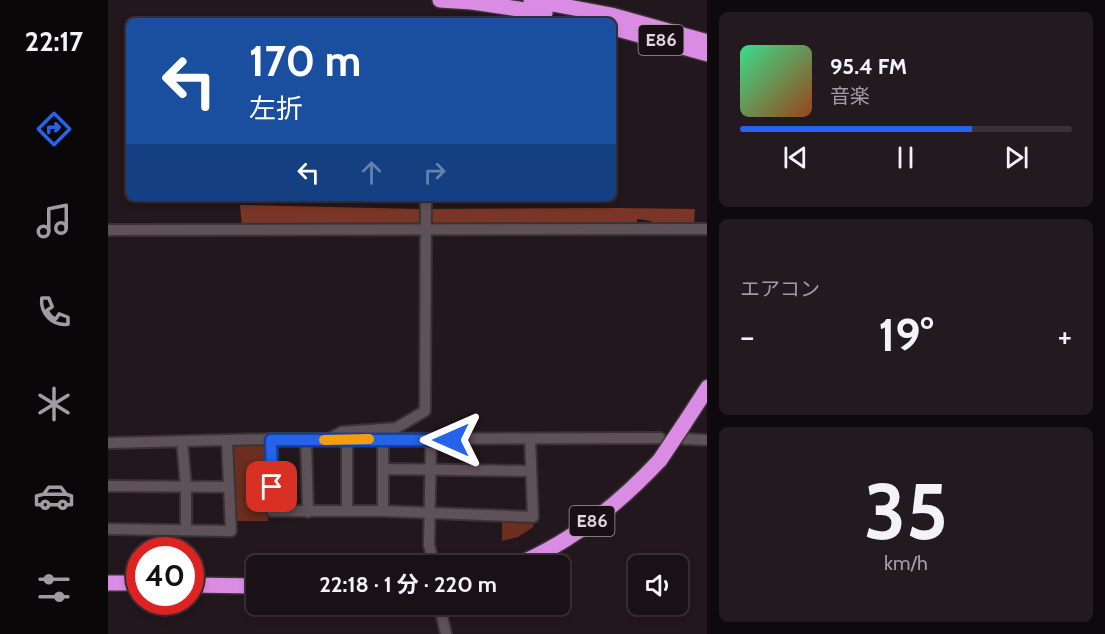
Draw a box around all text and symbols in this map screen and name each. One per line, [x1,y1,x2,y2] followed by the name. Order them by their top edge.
[25,25,83,58] text: 22:17
[638,25,684,55] road number: E86
[249,35,361,87] text: 170 m
[150,42,228,120] icon: left
[830,53,907,80] text: 95.4 FM
[830,84,870,108] text: 音楽
[249,92,303,125] text: 左折
[33,108,75,150] icon: directions
[779,141,812,174] icon: previous
[889,141,922,174] icon: pause
[1000,141,1033,174] icon: next
[292,156,325,189] icon: left
[355,156,388,189] icon: ahead
[418,156,451,189] icon: right
[33,200,75,242] icon: music
[740,277,820,301] text: エアコン
[33,291,75,333] icon: phone
[879,308,933,362] text: 19°
[740,316,755,356] text: −
[1057,316,1072,356] text: +
[33,383,75,425] icon: climate
[419,408,483,472] position arrow
[246,461,297,512] pin
[864,464,948,559] text: 35
[255,470,288,503] icon: arrive
[33,475,75,517] icon: car
[570,506,614,536] road number: E86
[126,537,204,615] speed limit sign: 40
[884,551,928,575] text: km/h
[628,555,688,615] map controls
[628,555,688,615] button: sound
[33,567,75,609] icon: filters
[319,571,497,598] text: 22:18 · 1 分 · 220 m

